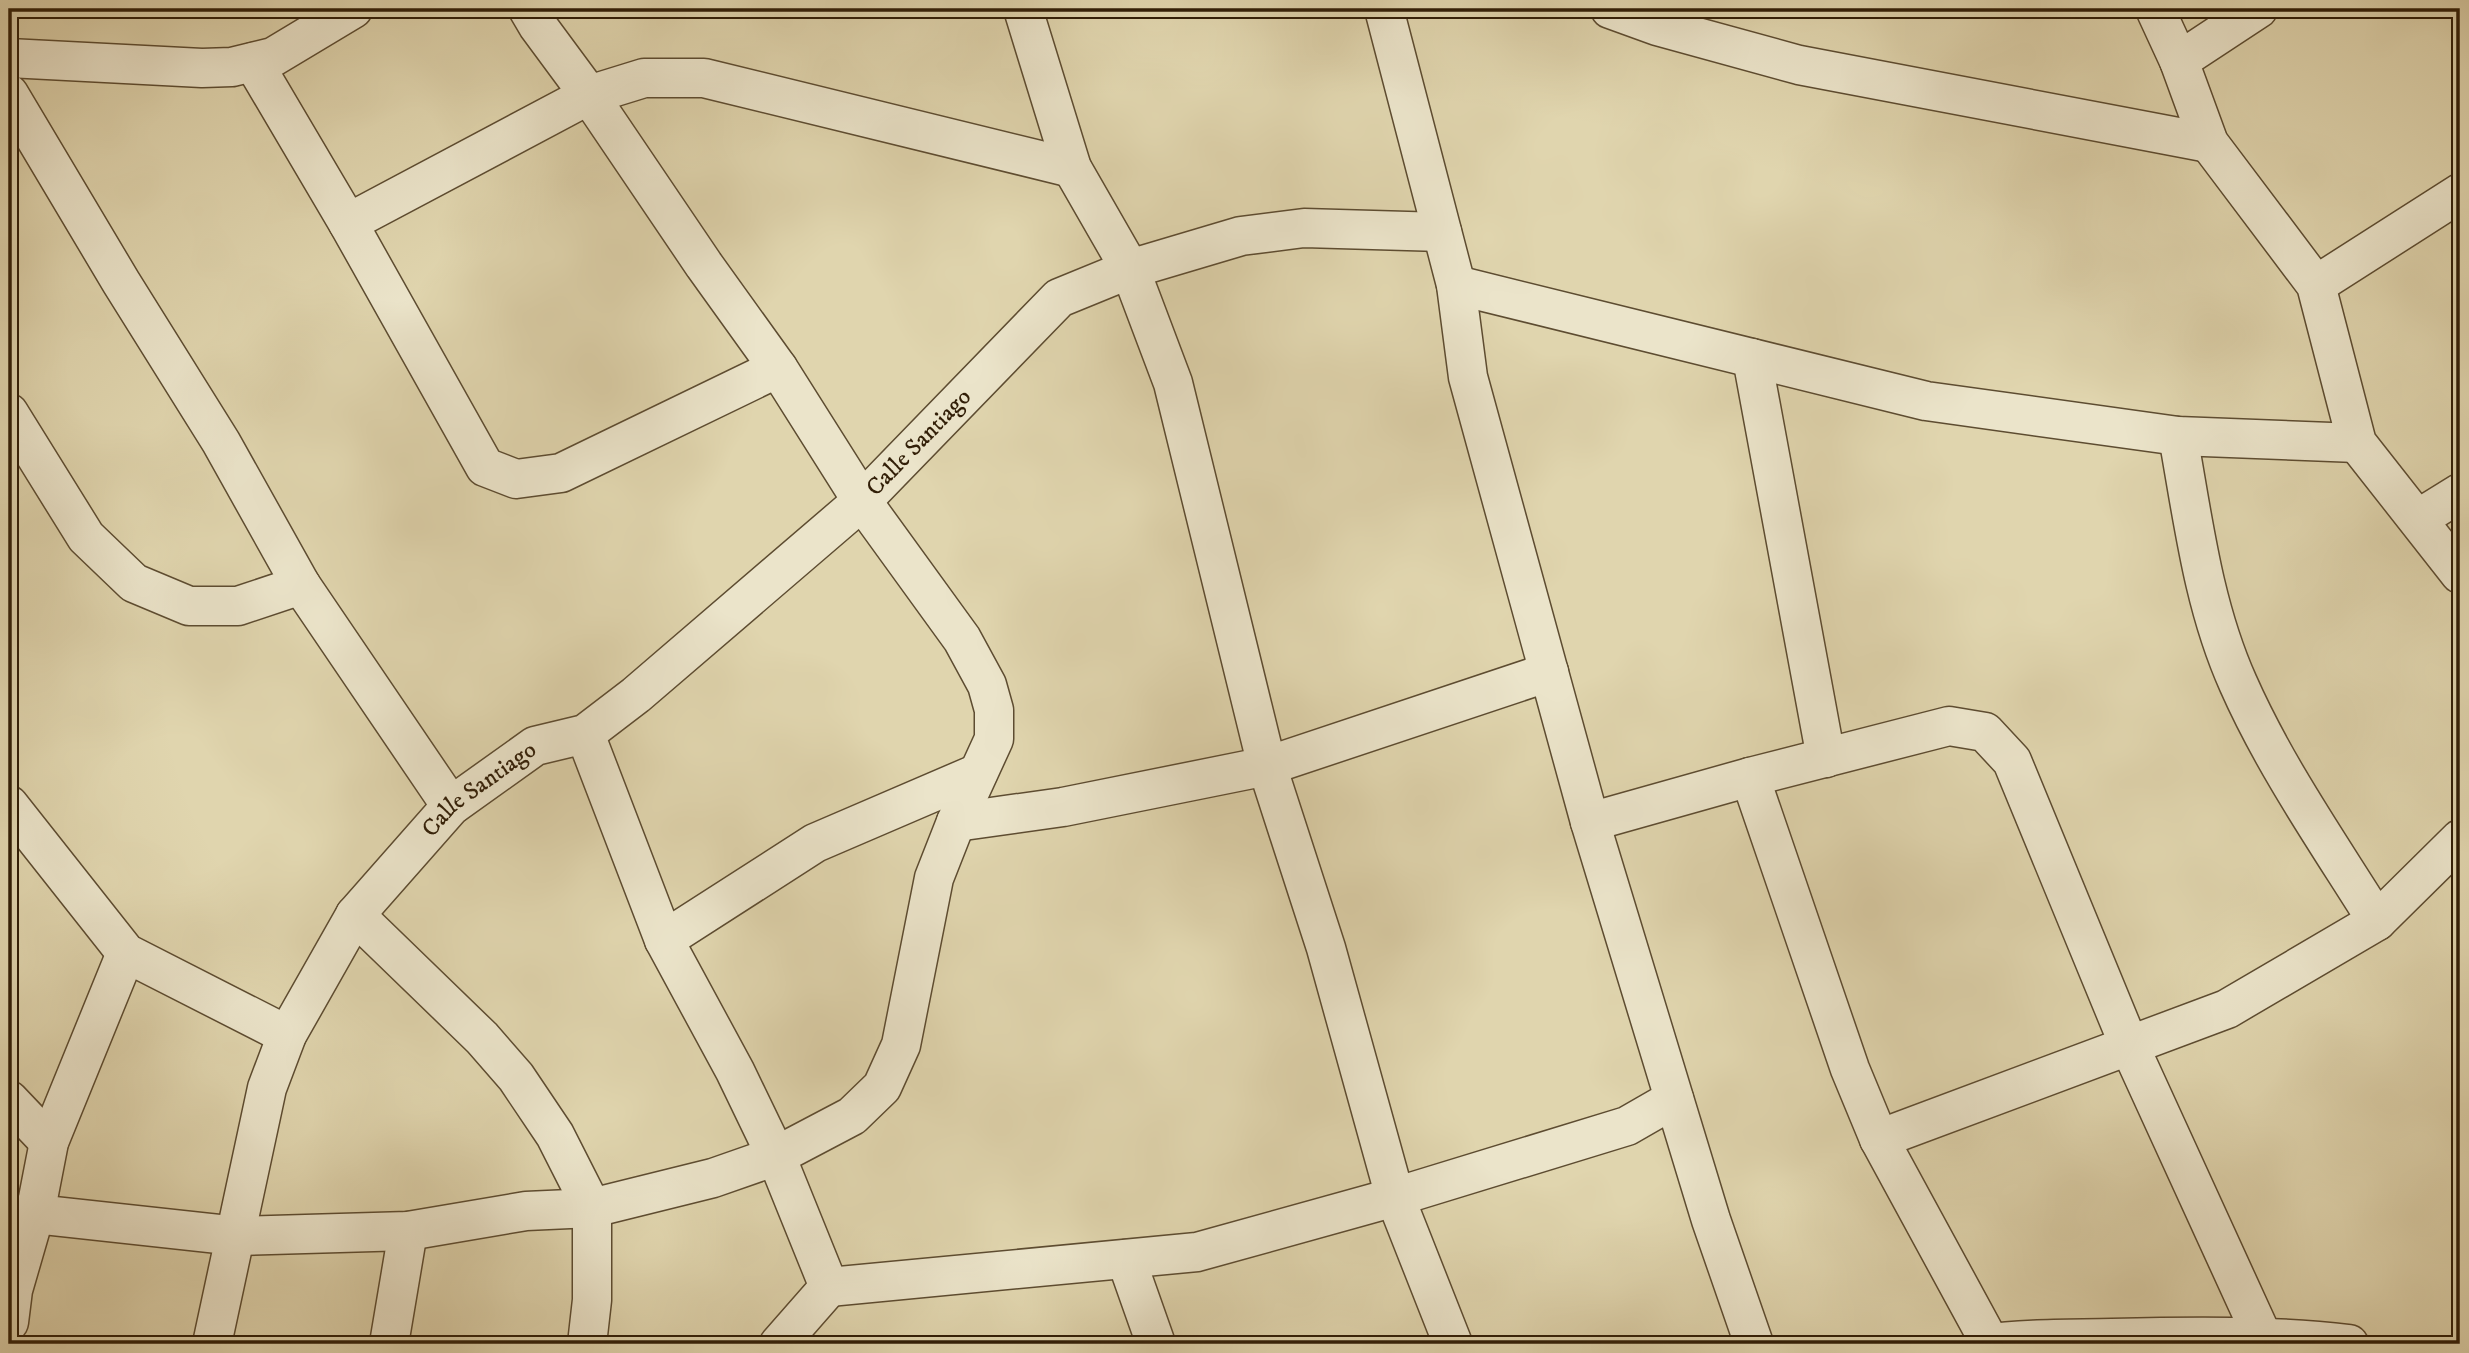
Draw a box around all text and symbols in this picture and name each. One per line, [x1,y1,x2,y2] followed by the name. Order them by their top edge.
[860,382,978,502] street label: Calle Santiago
[415,735,542,844] street label: Calle Santiago

